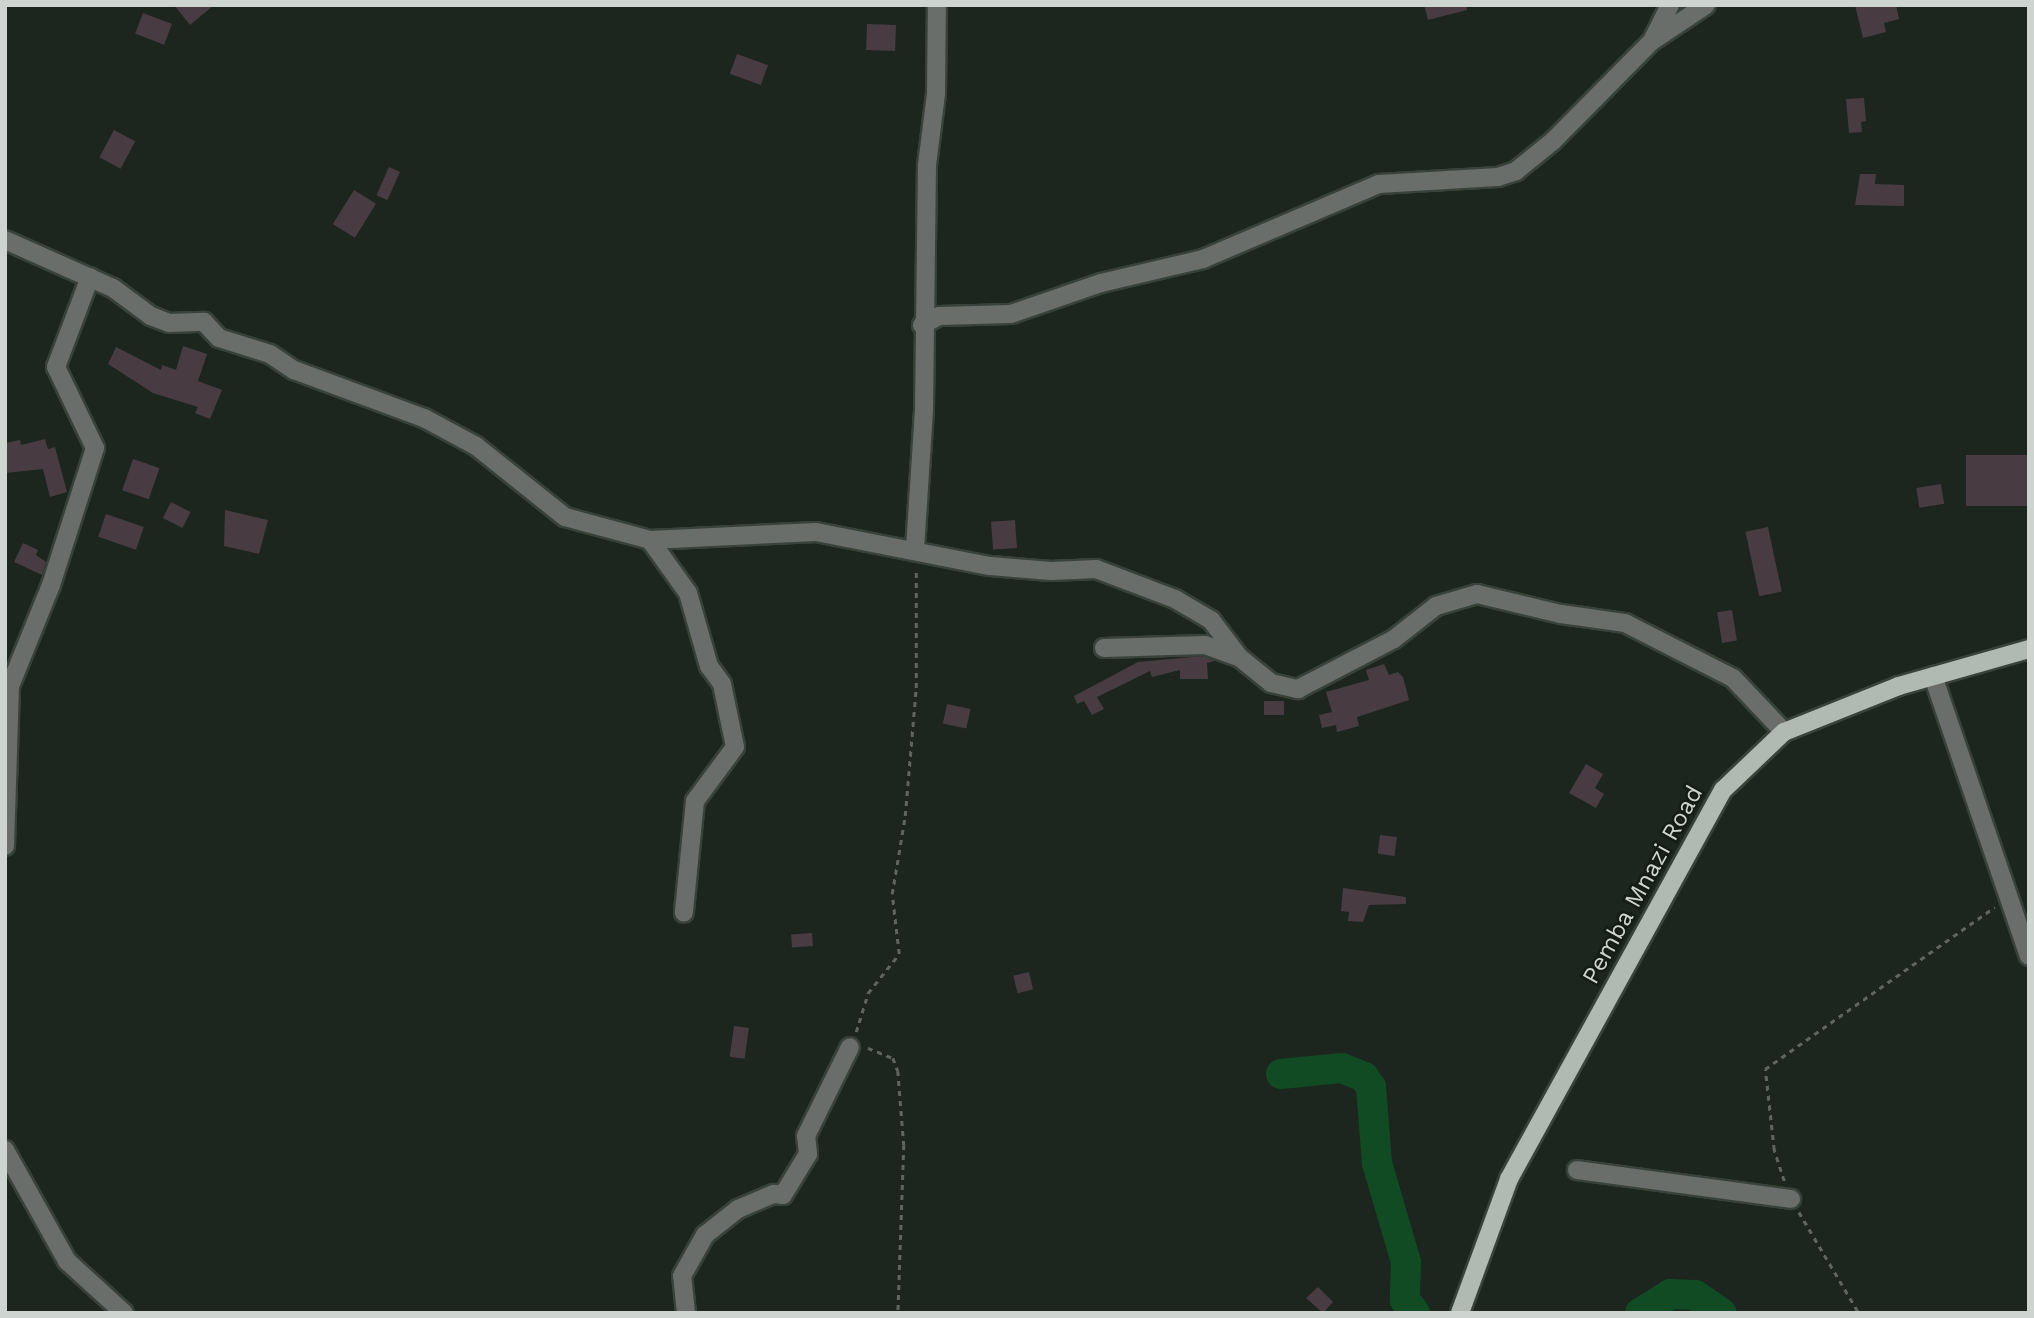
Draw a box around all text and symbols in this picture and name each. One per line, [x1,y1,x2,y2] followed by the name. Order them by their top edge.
[1576,781,1710,989] street label: Pemba Mnazi Road

